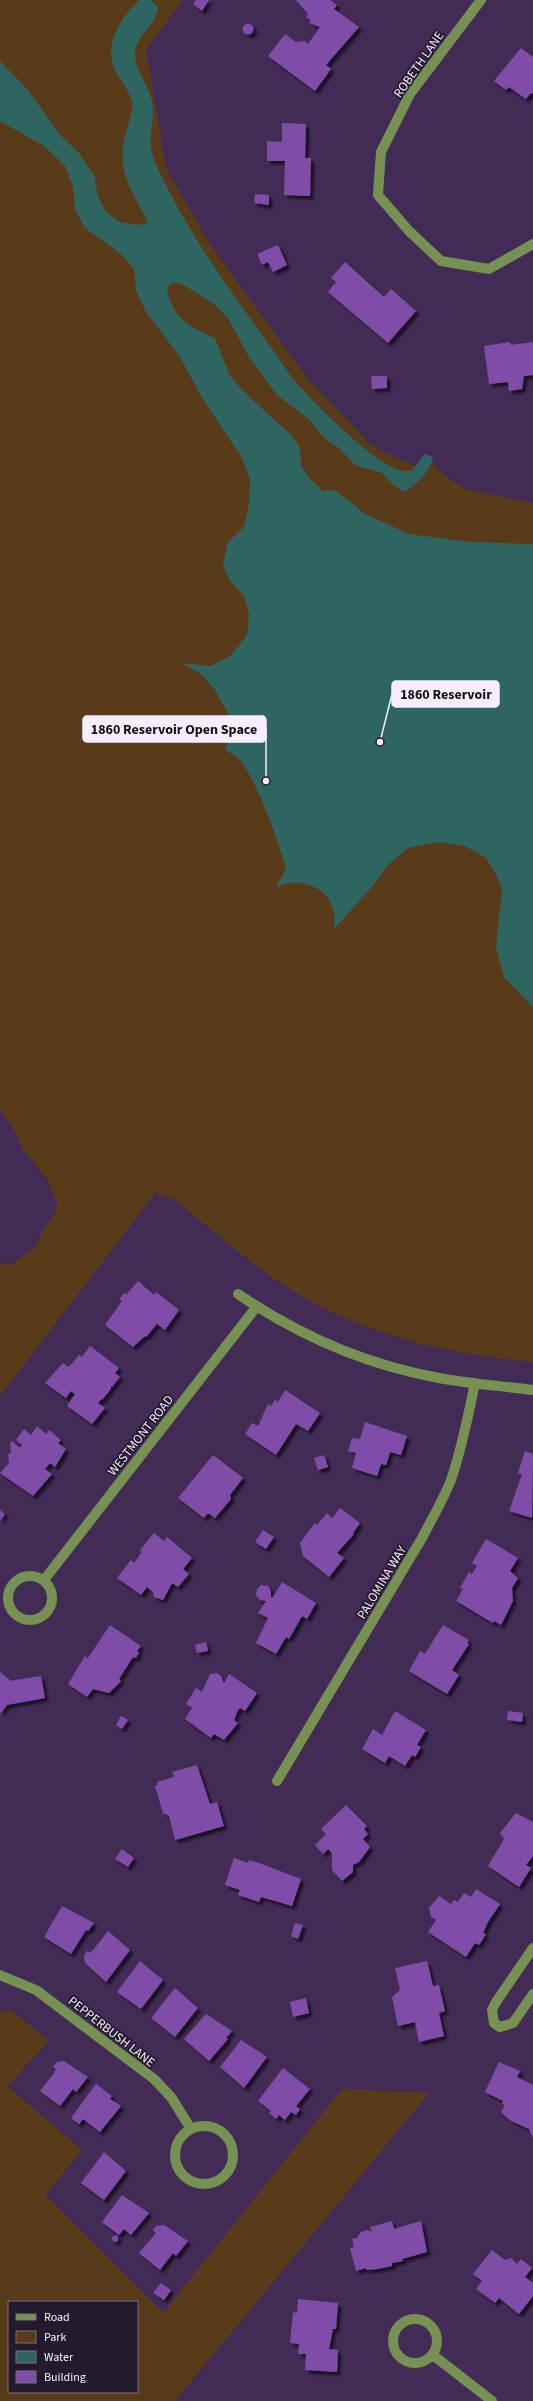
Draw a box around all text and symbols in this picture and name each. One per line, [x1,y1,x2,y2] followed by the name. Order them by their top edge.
[389,28,448,101] street label: ROBETH LANE
[392,681,499,707] callout: 1860 Reservoir
[400,685,492,705] text: 1860 Reservoir
[83,716,266,742] callout: 1860 Reservoir Open Space
[91,720,257,740] text: 1860 Reservoir Open Space
[104,1392,178,1480] street label: WESTMONT ROAD
[353,1542,411,1623] street label: PALOMINA WAY
[64,1992,159,2072] street label: PEPPERBUSH LANE
[8,2301,138,2393] legend
[44,2309,70,2326] text: Road
[44,2329,66,2346] text: Park
[44,2349,74,2366] text: Water
[44,2369,86,2386] text: Building

